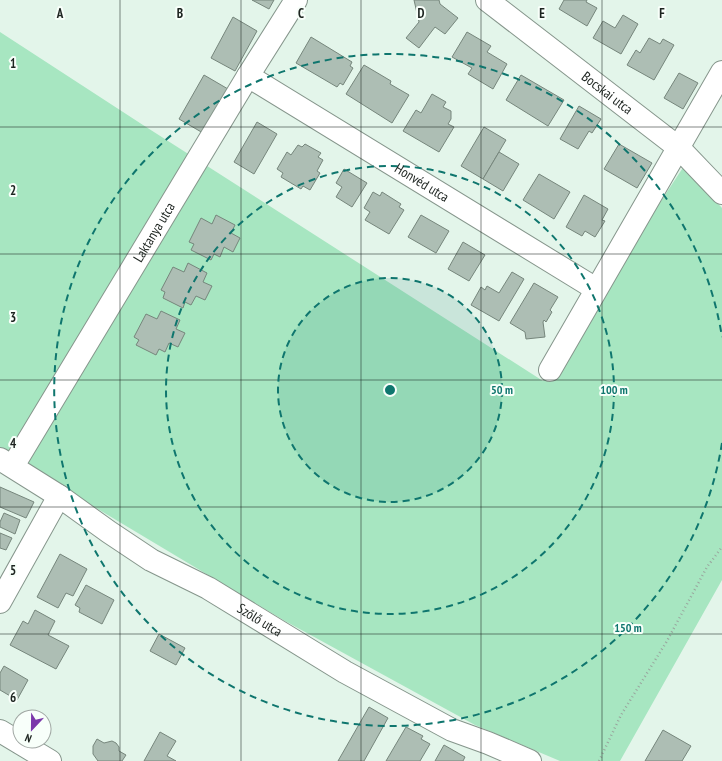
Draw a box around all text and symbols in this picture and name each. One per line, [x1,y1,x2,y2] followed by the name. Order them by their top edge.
[56,5,64,22] text: A
[177,5,183,22] text: B
[298,5,304,22] text: C
[418,5,425,22] text: D
[539,5,545,22] text: E
[659,5,665,22] text: F
[10,55,16,72] text: 1
[578,67,637,118] street label: Bocskai utca
[392,159,452,206] street label: Honvéd utca
[10,182,16,199] text: 2
[129,199,179,265] street label: Laktanya utca
[10,309,16,326] text: 3
[491,382,513,397] text: 50 m
[600,382,628,397] text: 100 m
[383,383,397,397] centre of rings
[10,435,17,452] text: 4
[10,562,16,579] text: 5
[234,599,286,640] street label: Szőlő utca
[614,620,642,635] text: 150 m
[10,689,16,706] text: 6
[12,709,52,749] north arrow
[23,731,34,746] text: N

